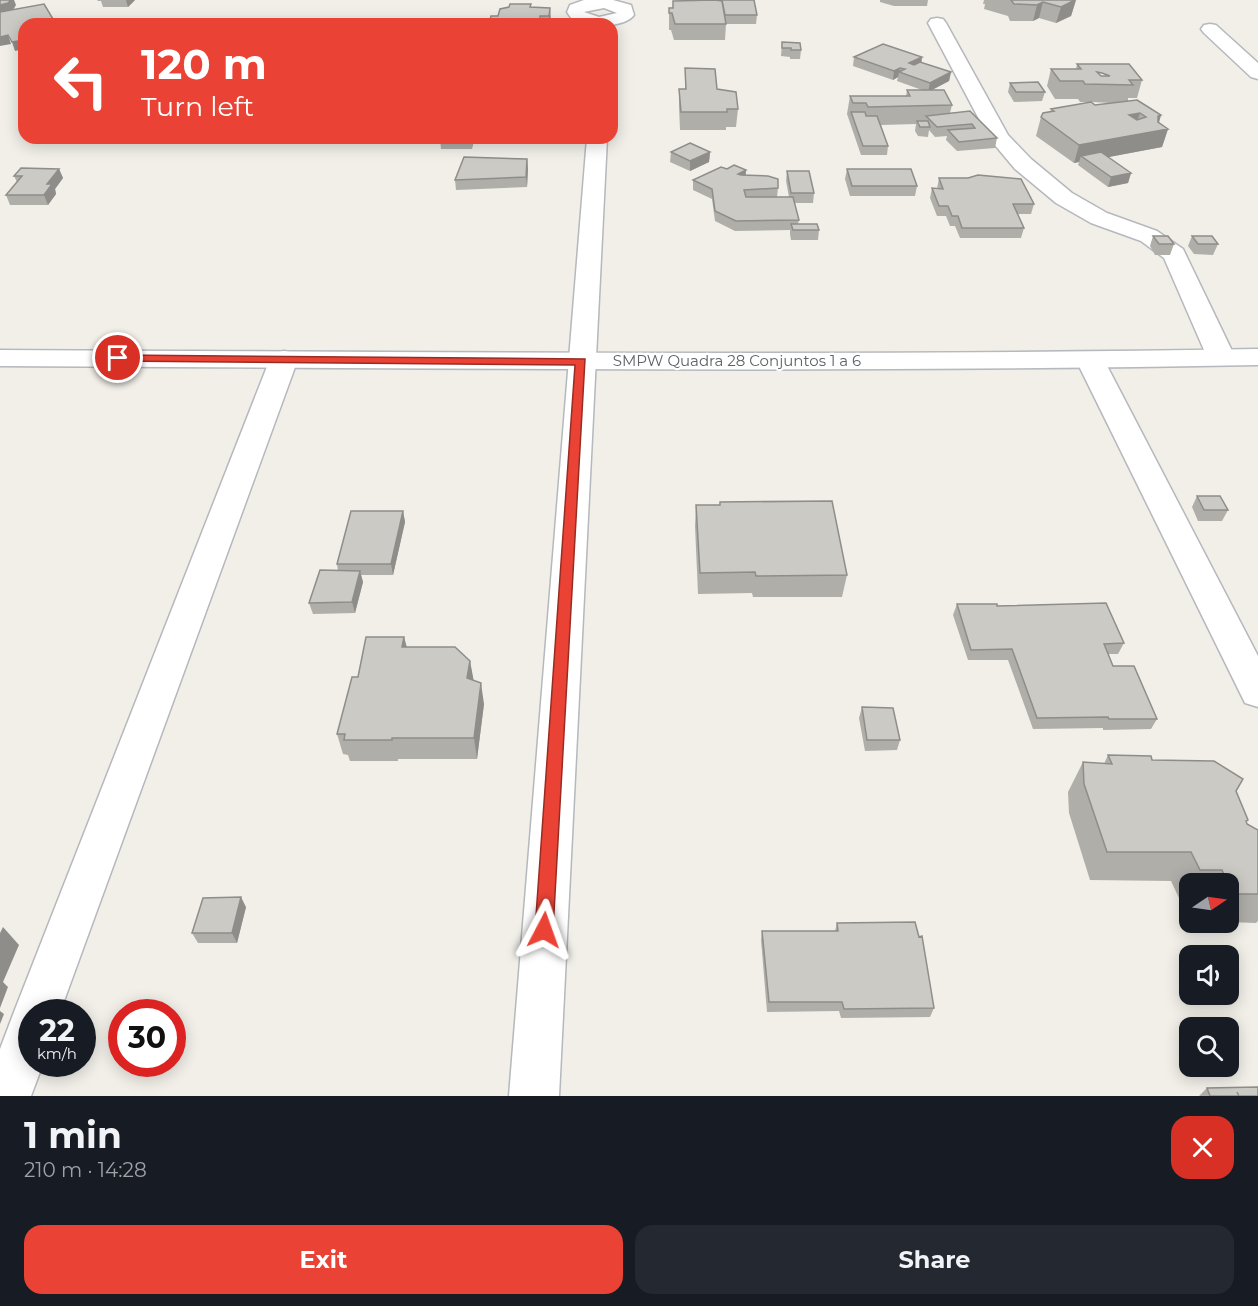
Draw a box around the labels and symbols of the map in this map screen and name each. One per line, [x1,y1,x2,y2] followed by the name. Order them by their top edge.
[92,332,143,383] pin
[613,351,861,370] street label: SMPW Quadra 28 Conjuntos 1 a 6
[1179,873,1239,933] north arrow
[512,898,576,962] position arrow
[108,999,186,1077] speed limit sign: 30

